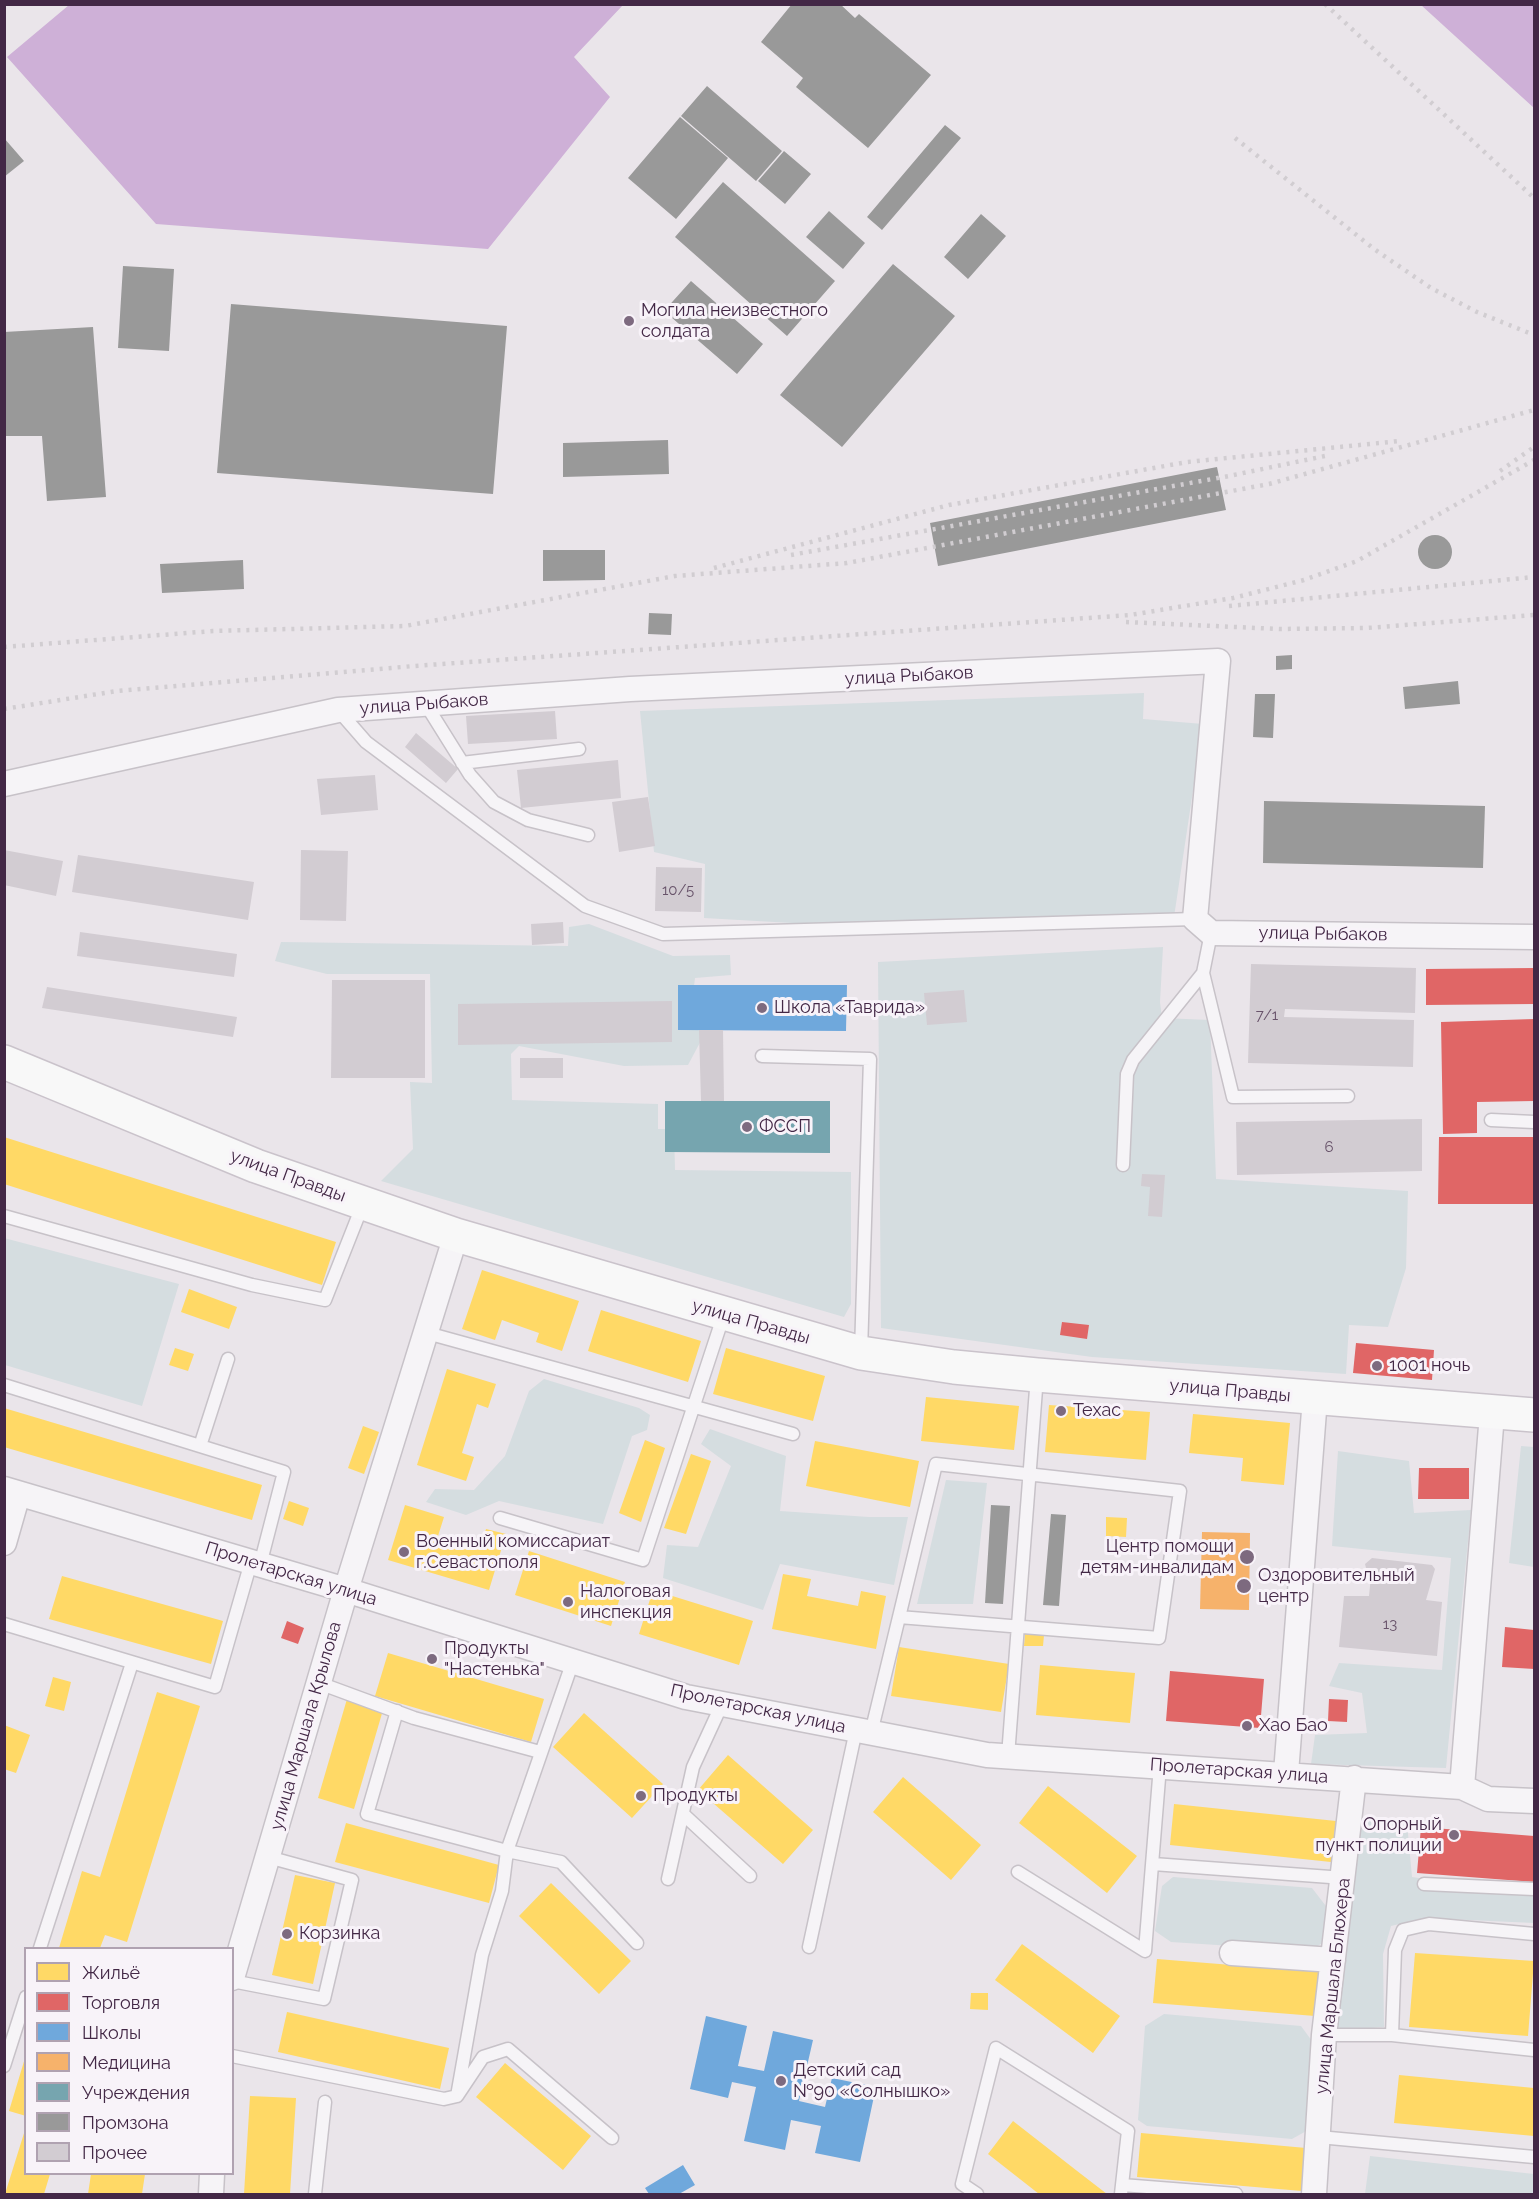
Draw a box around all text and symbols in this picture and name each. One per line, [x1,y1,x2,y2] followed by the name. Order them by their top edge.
[641,300,828,342] place label: Могила неизвестного солдата
[622,314,636,328] marker: Могила неизвестного солдата
[844,662,974,690] street label: улица Рыбаков
[359,689,489,719] street label: улица Рыбаков
[662,881,694,899] house number: 10/5
[1258,922,1388,946] street label: улица Рыбаков
[774,997,925,1019] place label: Школа «Таврида»
[755,1001,769,1015] marker: Школа «Таврида»
[1256,1006,1278,1024] house number: 7/1
[759,1116,811,1138] place label: ФССП
[740,1120,754,1134] marker: ФССП
[1324,1138,1334,1156] house number: 6
[227,1145,349,1207] street label: улица Правды
[690,1295,812,1349] street label: улица Правды
[1389,1355,1470,1377] place label: 1001 ночь
[1370,1359,1384,1373] marker: 1001 ночь
[1169,1375,1291,1407] street label: улица Правды
[1073,1400,1121,1422] place label: Техас
[1054,1404,1068,1418] marker: Техас
[416,1531,610,1574] place label: Военный комиссариат г.Севастополя
[1081,1536,1234,1578] place label: Центр помощи детям-инвалидам
[202,1538,380,1610] street label: Пролетарская улица
[397,1545,411,1559] marker: Военный комиссариат г.Севастополя
[1238,1548,1256,1566] marker: Центр помощи детям-инвалидам
[1258,1565,1415,1608] place label: Оздоровительный центр
[1235,1577,1253,1595] marker: Оздоровительный центр
[580,1581,672,1624] place label: Налоговая инспекция
[561,1595,575,1609] marker: Налоговая инспекция
[1383,1615,1397,1633] house number: 13
[266,1619,346,1833] street label: улица Маршала Крылова
[444,1638,545,1680] place label: Продукты "Настенька"
[425,1652,439,1666] marker: Продукты "Настенька"
[668,1680,848,1738] street label: Пролетарская улица
[1259,1715,1328,1737] place label: Хао Бао
[1240,1719,1254,1733] marker: Хао Бао
[1149,1754,1329,1788] street label: Пролетарская улица
[653,1785,738,1807] place label: Продукты
[634,1789,648,1803] marker: Продукты
[1315,1814,1442,1856] place label: Опорный пункт полиции
[1447,1828,1461,1842] marker: Опорный пункт полиции
[1311,1877,1355,2095] street label: улица Маршала Блюхера
[299,1923,380,1945] place label: Корзинка
[280,1927,294,1941] marker: Корзинка
[24,1947,234,2175] legend
[82,1962,140,1983] text: Жильё
[82,1992,160,2013] text: Торговля
[82,2022,141,2043] text: Школы
[82,2052,171,2073] text: Медицина
[793,2060,950,2102] place label: Детский сад №90 «Солнышко»
[774,2074,788,2088] marker: Детский сад №90 «Солнышко»
[82,2082,190,2103] text: Учреждения
[82,2112,169,2133] text: Промзона
[82,2142,147,2163] text: Прочее

